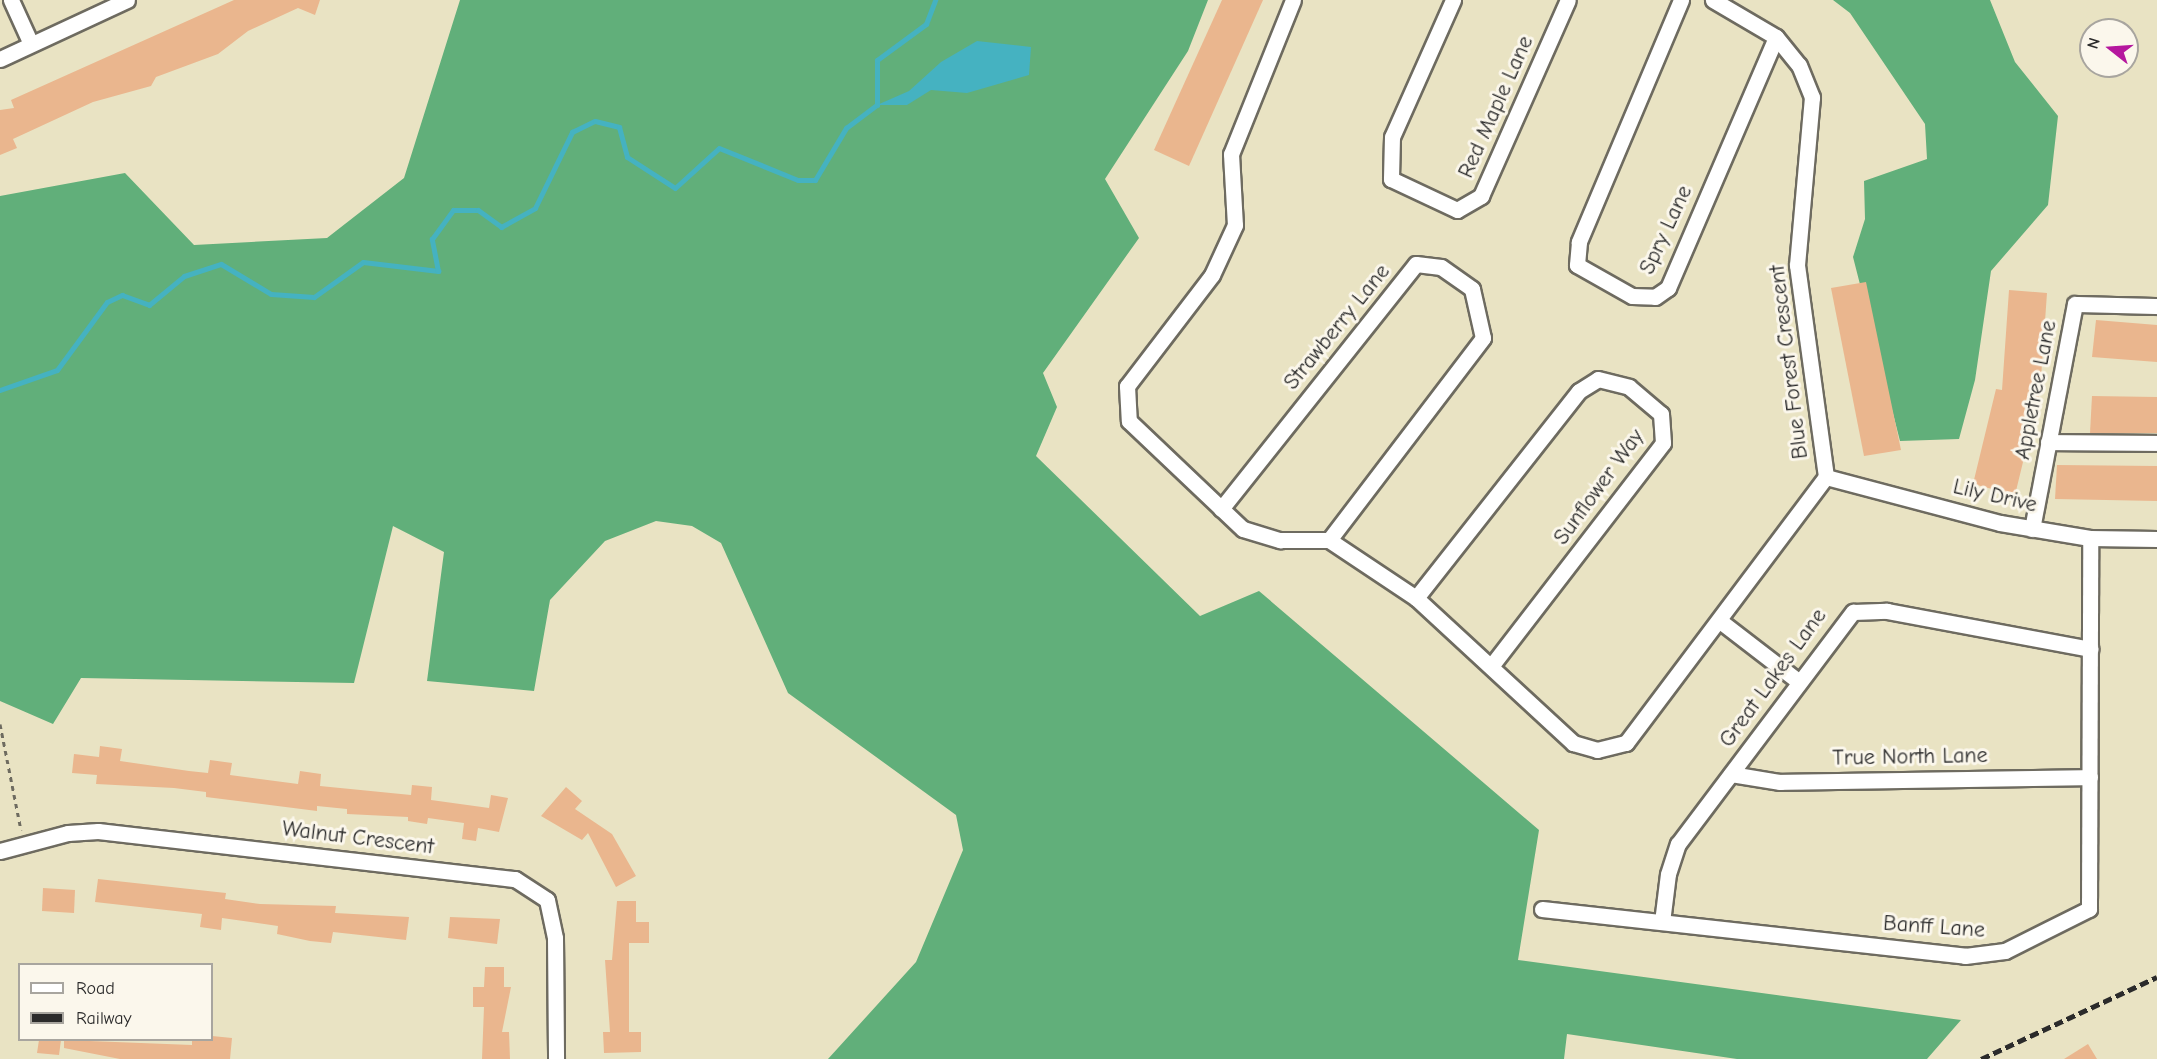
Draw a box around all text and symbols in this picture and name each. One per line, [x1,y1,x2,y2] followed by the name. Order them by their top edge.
[2079,18,2139,78] north arrow
[1453,32,1539,182] street label: Red Maple Lane
[2084,36,2104,51] text: N
[1634,181,1698,279] street label: Spry Lane
[1278,259,1396,395] street label: Strawberry Lane
[1764,263,1814,461] street label: Blue Forest Crescent
[2010,318,2062,462] street label: Appletree Lane
[1548,424,1650,550] street label: Sunflower Way
[1950,474,2040,518] street label: Lily Drive
[1714,604,1832,752] street label: Great Lakes Lane
[1832,742,1988,772] street label: True North Lane
[281,816,435,860] street label: Walnut Crescent
[1882,910,1986,944] street label: Banff Lane
[18,963,213,1041] legend
[76,978,115,999] text: Road
[76,1008,132,1029] text: Railway

